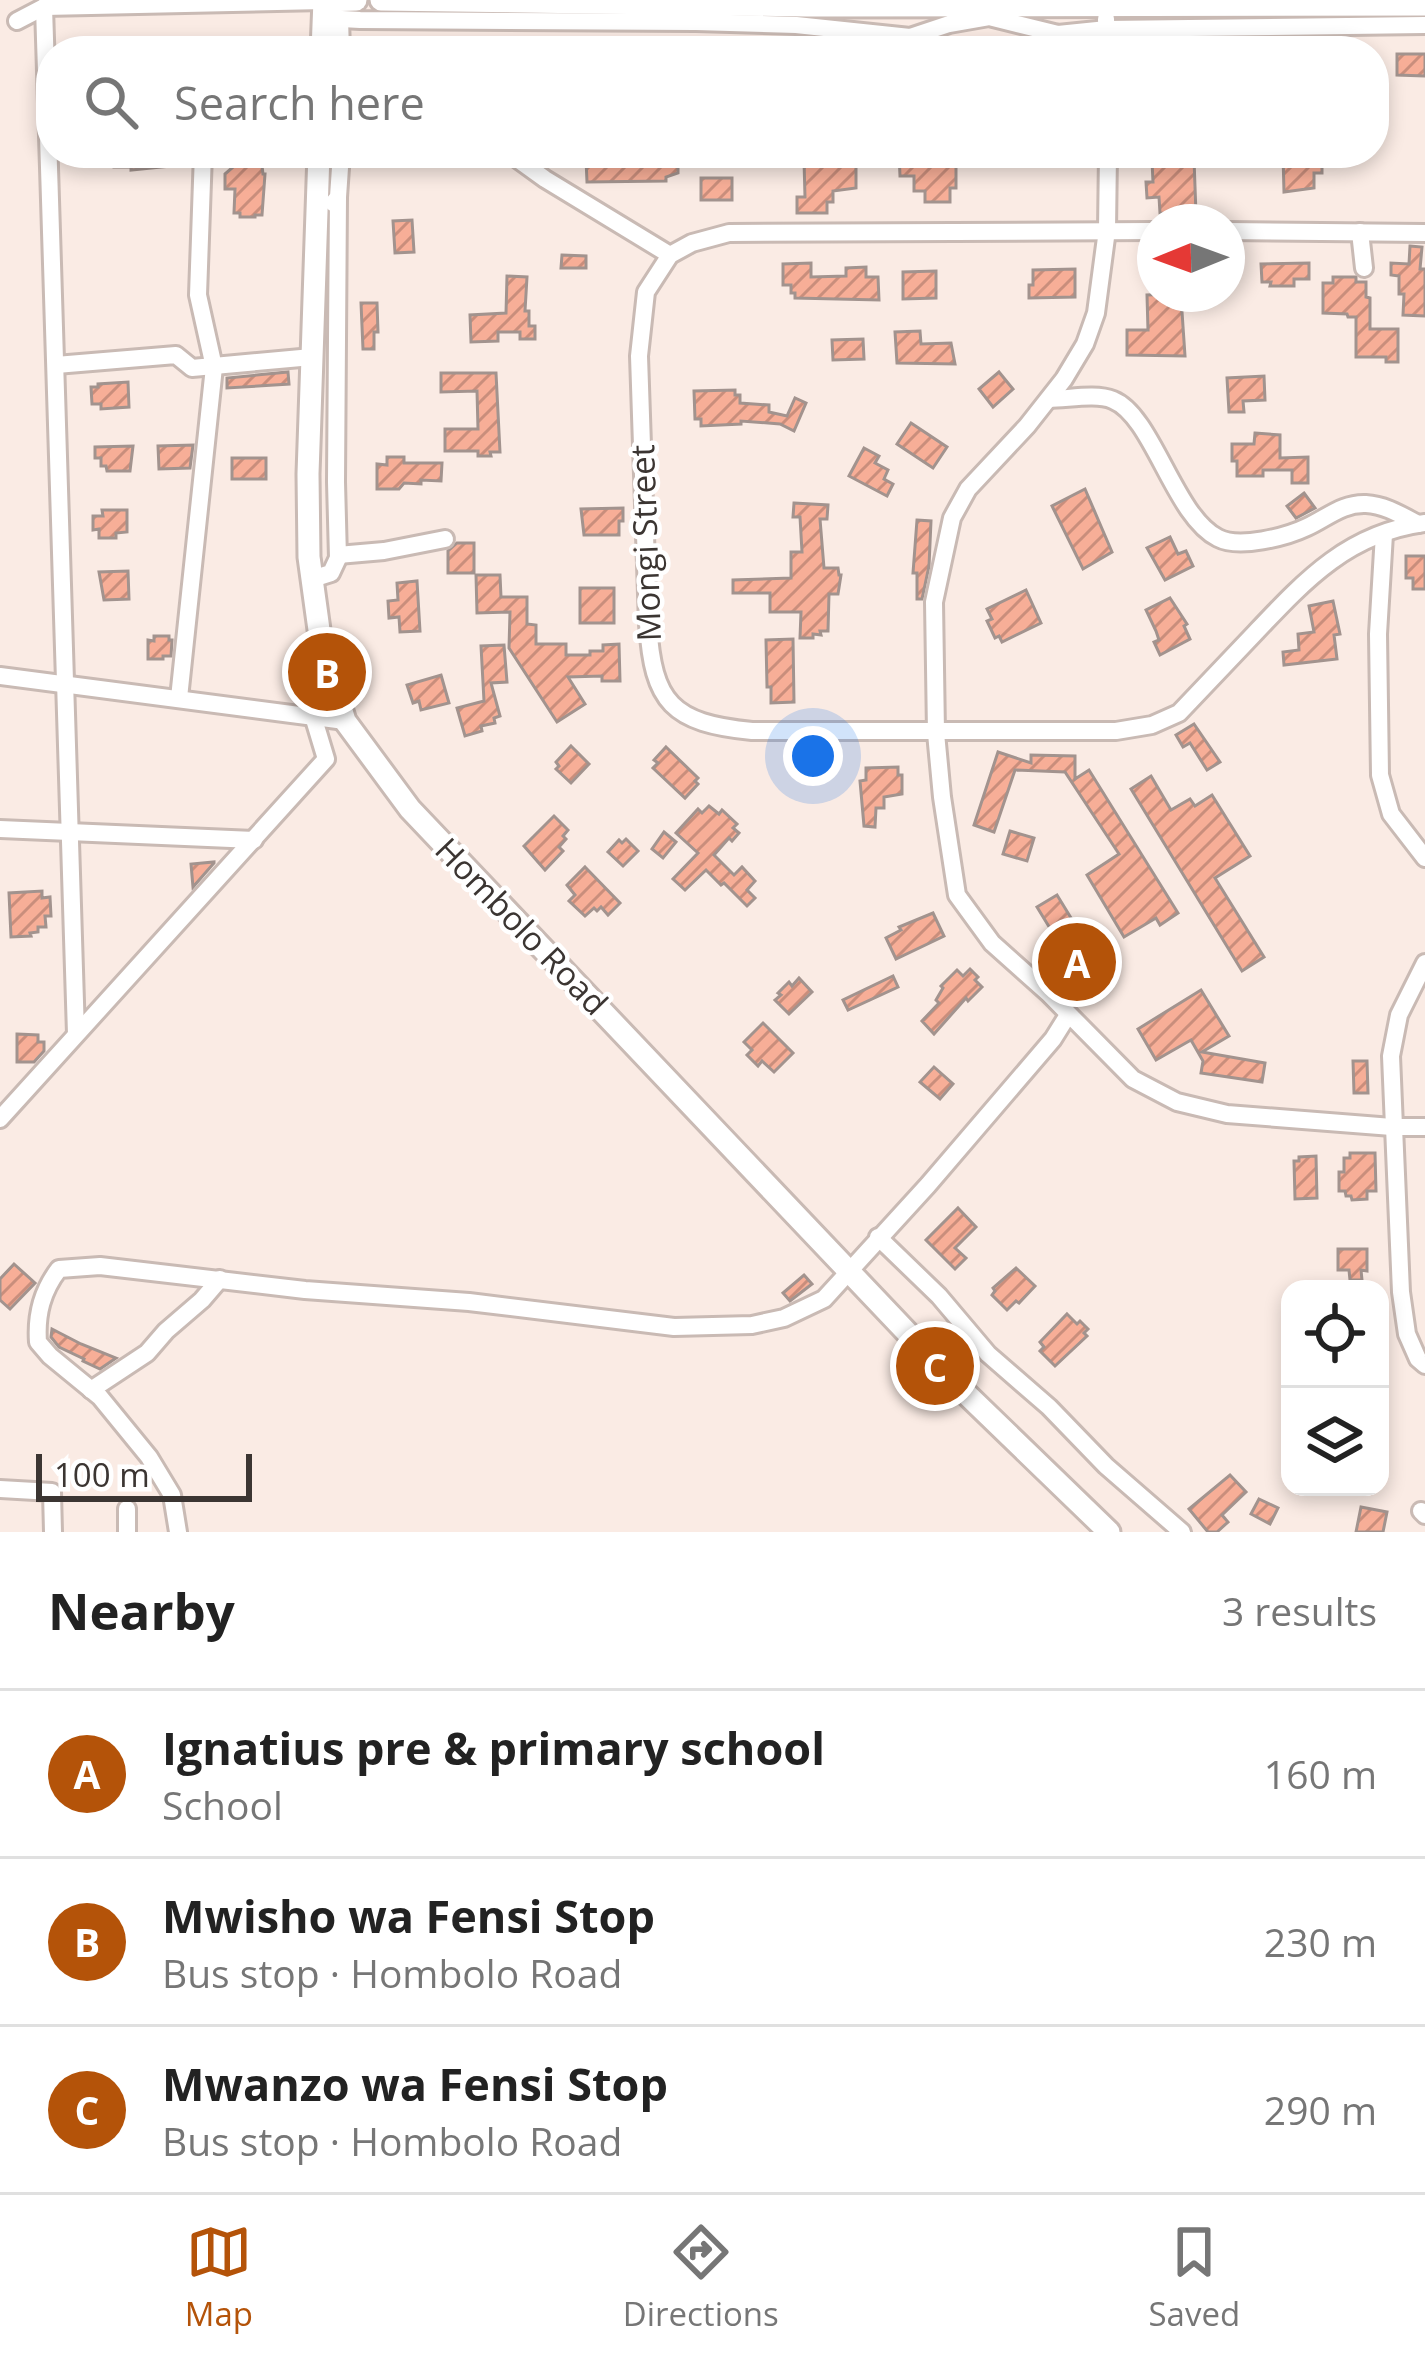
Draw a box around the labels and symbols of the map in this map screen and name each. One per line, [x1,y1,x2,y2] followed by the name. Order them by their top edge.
[1137,204,1245,312] north arrow
[619,444,671,642] street label: Mongi Street
[288,627,366,717] pin: B
[783,726,843,786] your location
[426,828,618,1024] street label: Hombolo Road
[1038,917,1116,1007] pin: A
[896,1321,974,1411] pin: C
[36,1448,252,1501] scale bar

